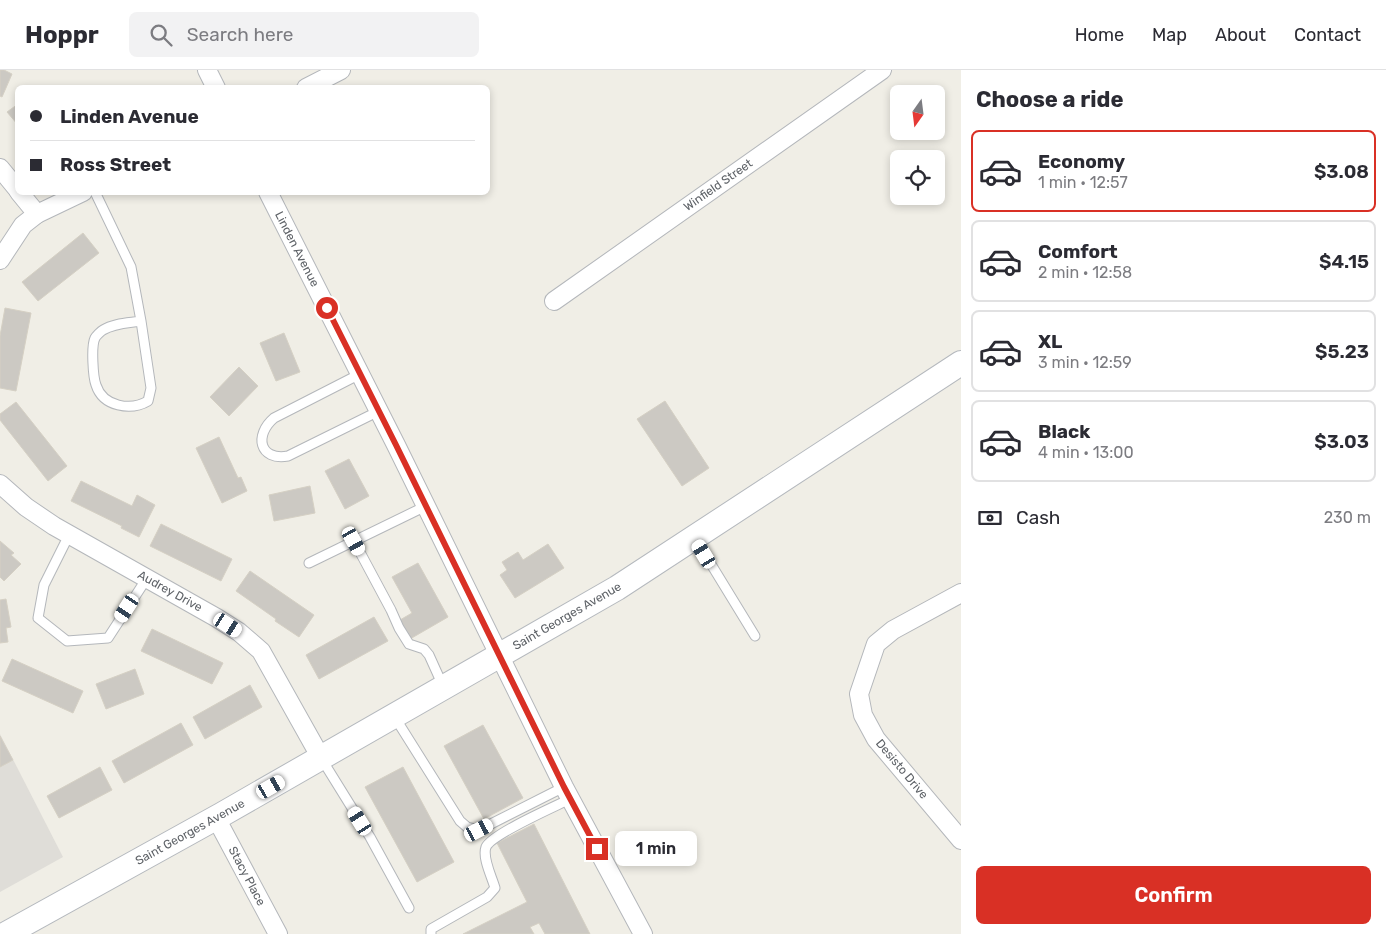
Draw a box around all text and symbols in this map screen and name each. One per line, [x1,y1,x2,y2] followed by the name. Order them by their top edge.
[129,12,479,57] search box
[25,21,99,49] text: Hoppr
[147,21,175,49] icon: search
[187,23,293,46] text: Search here
[1075,24,1124,46] text: Home
[1152,24,1187,46] text: Map
[1215,24,1266,46] text: About
[1294,24,1361,46] text: Contact
[890,85,945,140] north arrow
[890,85,945,205] map controls
[976,86,1123,113] text: Choose a ride
[60,105,199,128] text: Linden Avenue
[978,149,1023,194] icon: car
[890,150,945,205] button: locate
[1038,150,1125,173] text: Economy
[60,153,171,176] text: Ross Street
[681,156,755,214] street label: Winfield Street
[1314,160,1369,183] text: $3.08
[1038,173,1128,192] text: 1 min · 12:57
[272,209,322,289] street label: Linden Avenue
[978,239,1023,284] icon: car
[1038,240,1118,263] text: Comfort
[1319,250,1369,273] text: $4.15
[1038,263,1132,282] text: 2 min · 12:58
[316,297,338,319] route start
[978,329,1023,374] icon: car
[1038,330,1062,353] text: XL
[1315,340,1369,363] text: $5.23
[1038,353,1132,372] text: 3 min · 12:59
[978,419,1023,464] icon: car
[1038,420,1090,443] text: Black
[1314,430,1369,453] text: $3.03
[1038,443,1134,462] text: 4 min · 13:00
[976,504,1004,532] icon: cash
[1016,506,1060,529] text: Cash
[1324,508,1371,527] text: 230 m
[340,524,367,558] car
[689,537,718,571] car
[135,568,205,615] street label: Audrey Drive
[510,579,624,653] street label: Saint Georges Avenue
[112,591,141,625] car
[211,611,244,639] car
[873,736,931,802] street label: Desisto Drive
[254,773,287,801] car
[133,796,247,868] street label: Saint Georges Avenue
[345,804,374,838] car
[462,817,495,843] car
[614,832,697,866] callout: 1 min
[586,838,608,860] route end
[636,839,676,858] text: 1 min
[226,844,269,908] street label: Stacy Place
[976,866,1371,924] button: Confirm

